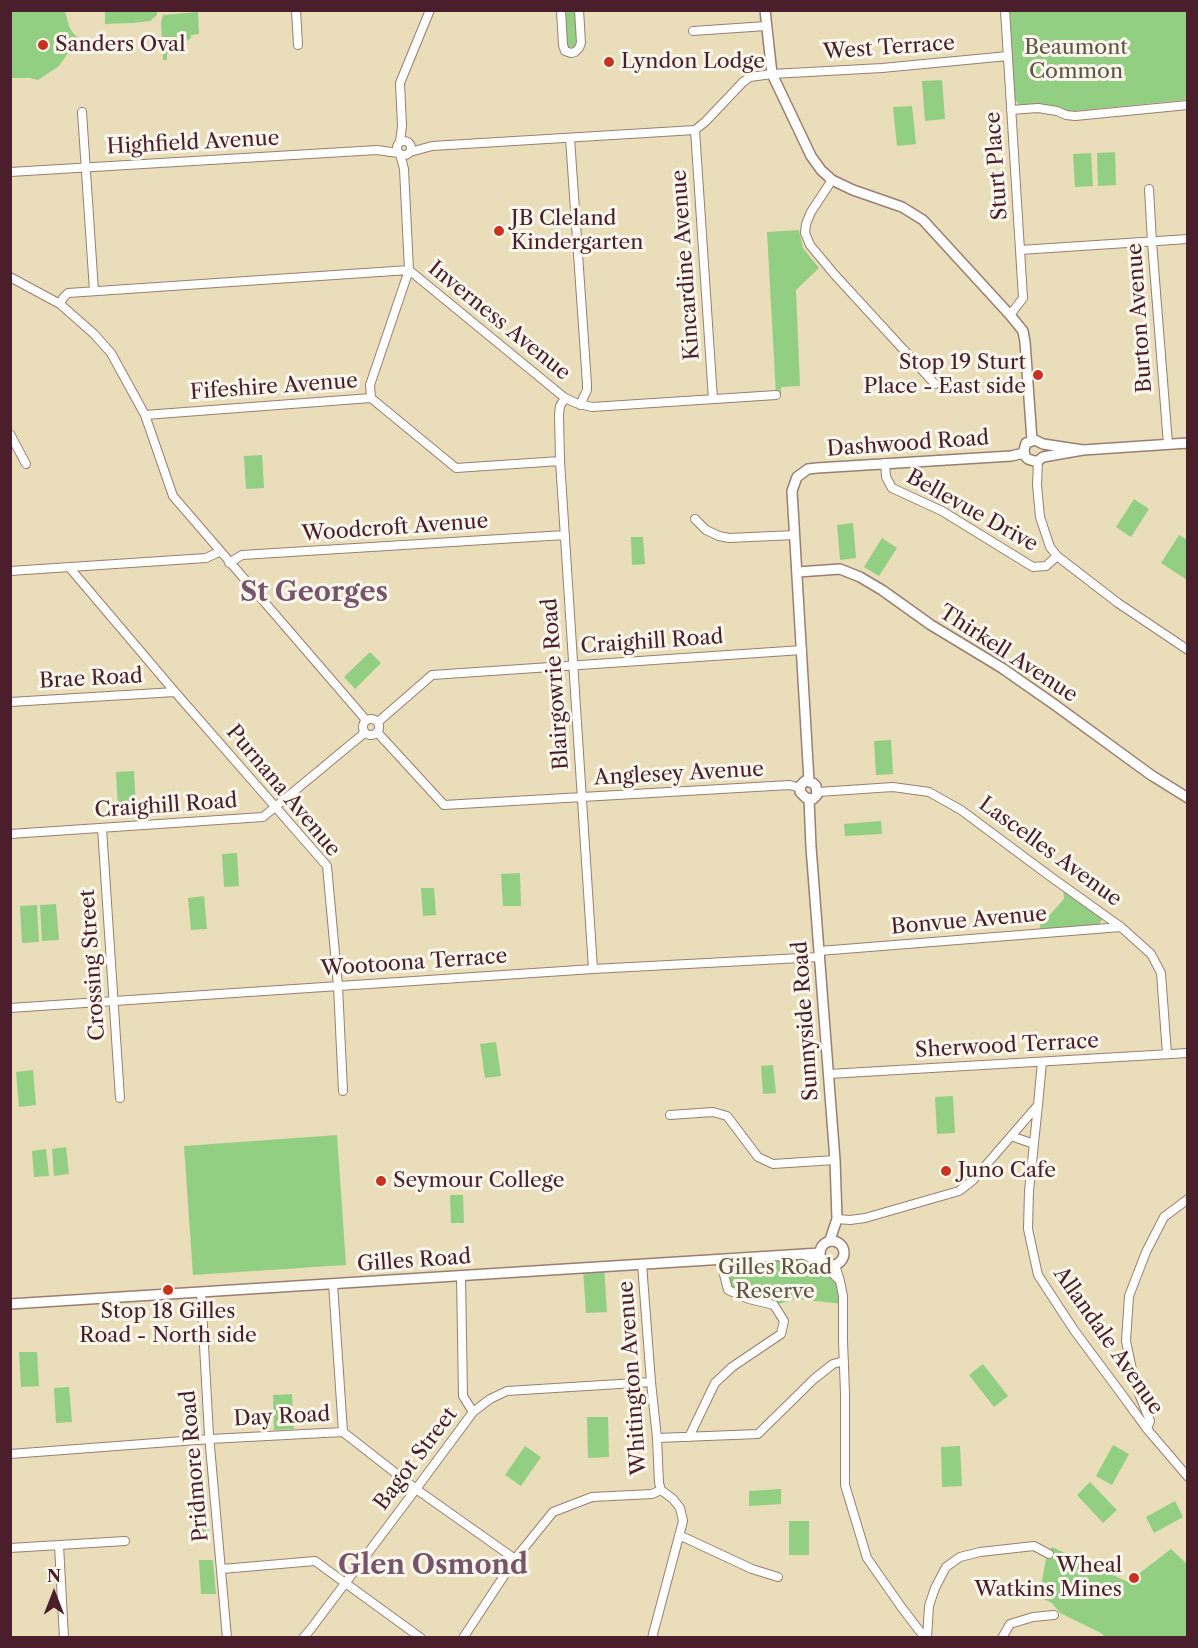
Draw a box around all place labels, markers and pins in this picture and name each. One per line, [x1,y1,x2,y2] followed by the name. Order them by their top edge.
[55,32,185,58] place label: Sanders Oval
[36,38,50,52] marker: Sanders Oval
[621,49,765,75] place label: Lyndon Lodge
[602,55,616,69] marker: Lyndon Lodge
[511,206,643,256] place label: JB Cleland Kindergarten
[492,224,506,238] marker: JB Cleland Kindergarten
[864,350,1026,400] place label: Stop 19 Sturt Place - East side
[1031,368,1045,382] marker: Stop 19 Sturt Place - East side
[958,1158,1056,1184] place label: Juno Cafe
[939,1164,953,1178] marker: Juno Cafe
[393,1168,564,1194] place label: Seymour College
[374,1174,388,1188] marker: Seymour College
[161,1283,175,1297] marker: Stop 18 Gilles Road - North side
[79,1299,257,1349] place label: Stop 18 Gilles Road - North side
[974,1553,1122,1603] place label: Wheal Watkins Mines
[1127,1571,1141,1585] marker: Wheal Watkins Mines

